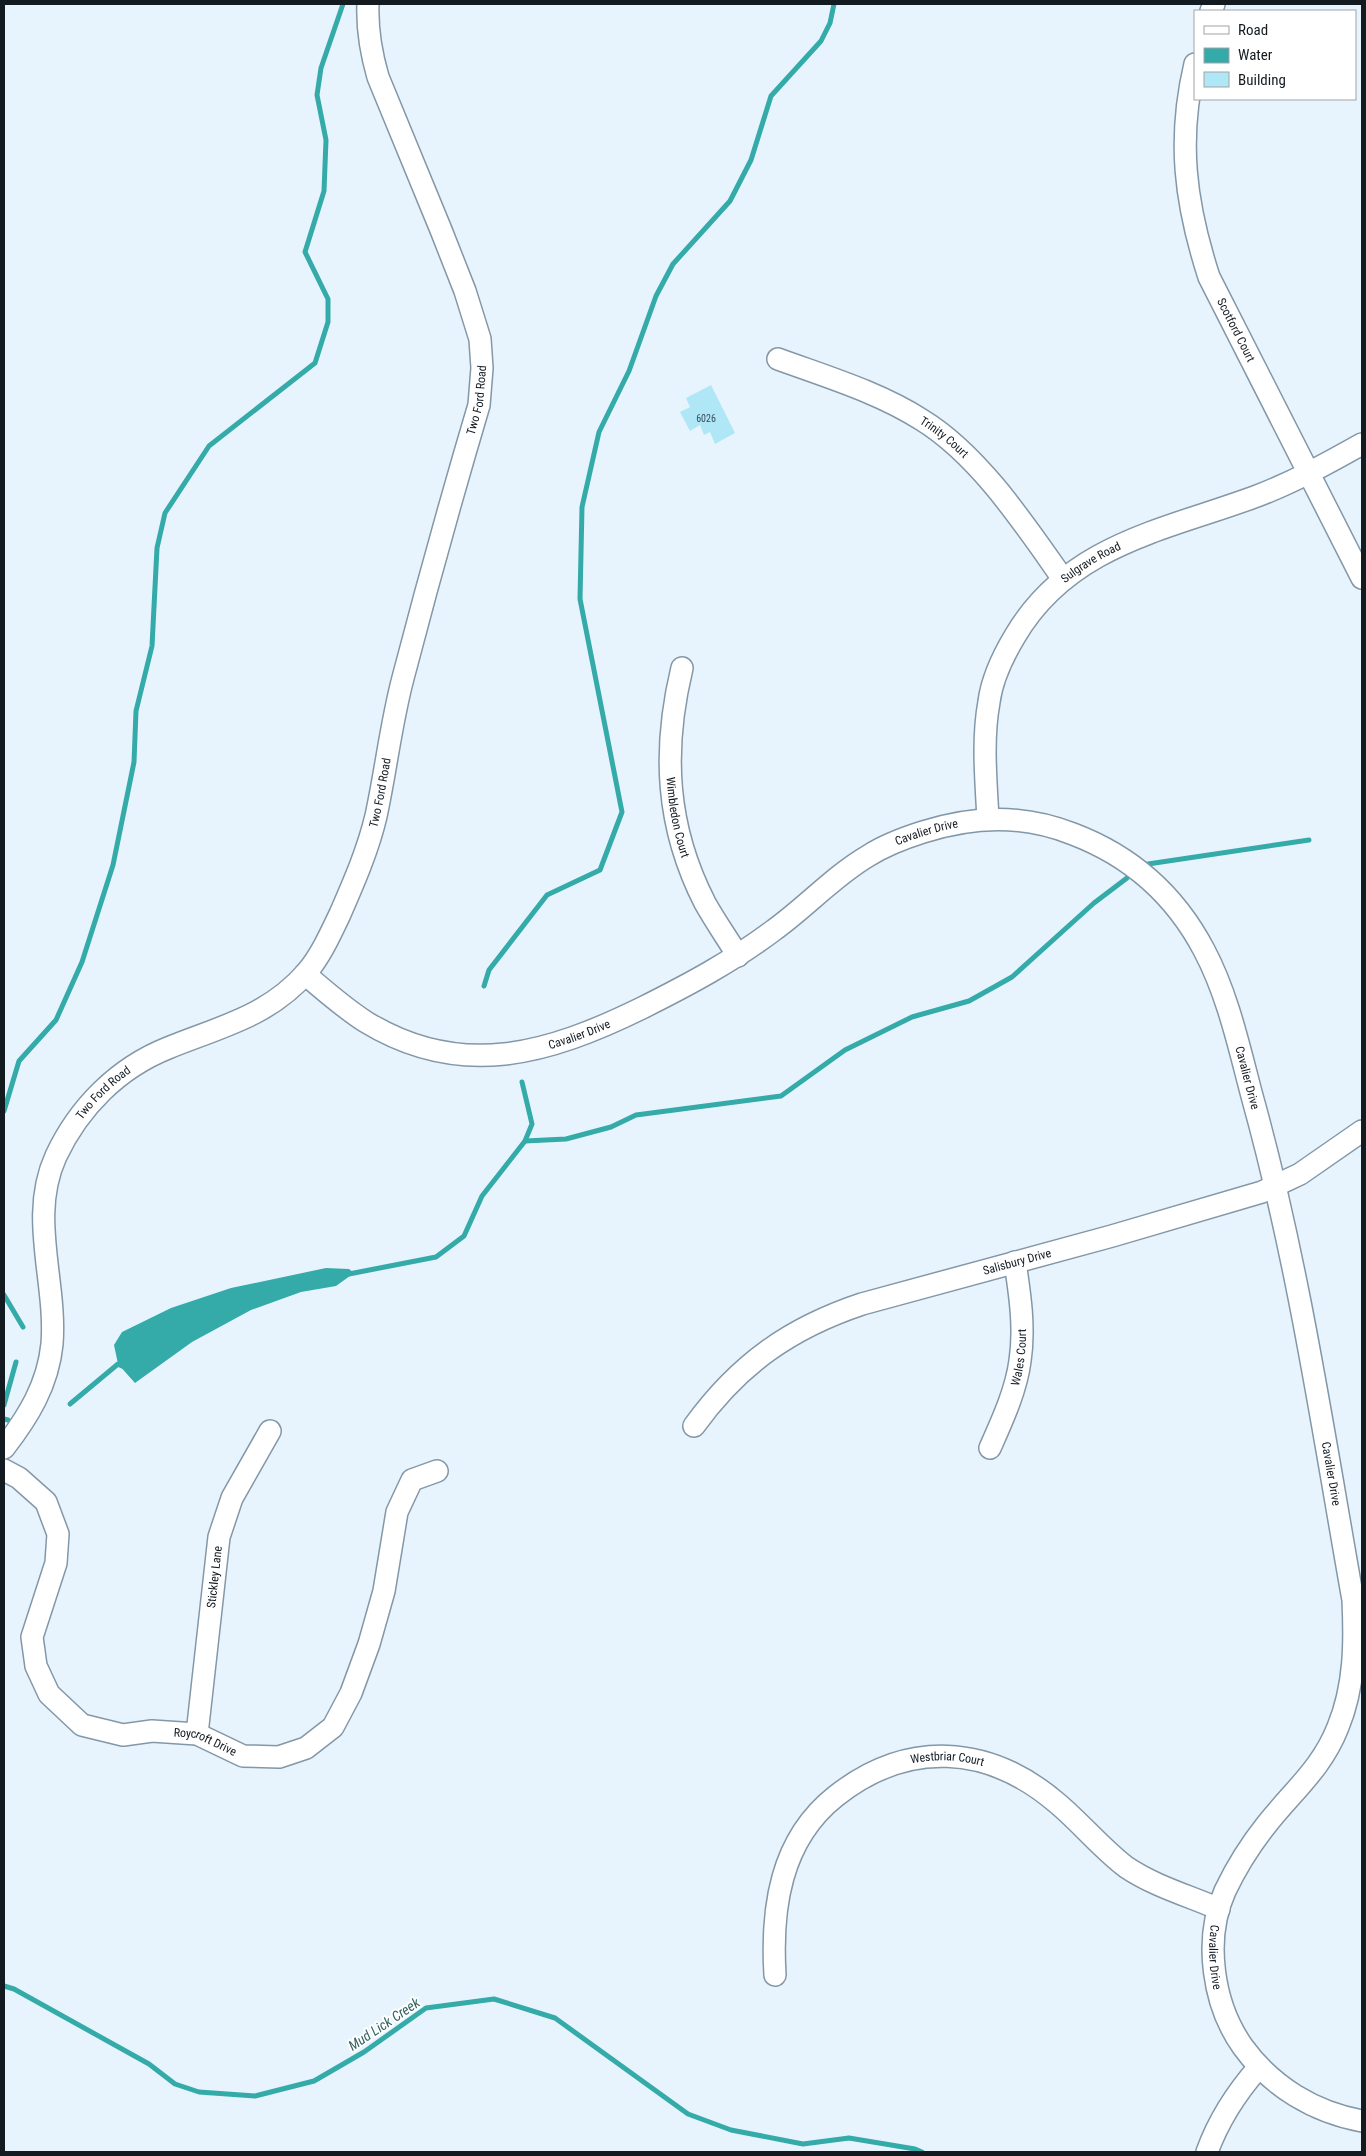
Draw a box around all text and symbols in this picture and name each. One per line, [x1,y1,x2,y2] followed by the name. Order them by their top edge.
[1194,10,1356,100] legend
[1238,21,1268,39] text: Road
[1238,46,1273,64] text: Water
[1238,71,1286,89] text: Building
[1214,296,1258,365] street label: Scotford Court
[464,365,489,436] street label: Two Ford Road
[696,413,716,424] house number: 6026
[918,414,972,461] street label: Trinity Court
[1058,539,1123,586] street label: Sulgrave Road
[366,757,394,829] street label: Two Ford Road
[664,777,693,860] street label: Wimbledon Court
[893,816,959,848] street label: Cavalier Drive
[547,1017,613,1052] street label: Cavalier Drive
[1232,1045,1262,1111] street label: Cavalier Drive
[73,1063,133,1122] street label: Two Ford Road
[981,1246,1053,1278] street label: Salisbury Drive
[1008,1328,1029,1387] street label: Wales Court
[1319,1441,1344,1507] street label: Cavalier Drive
[204,1545,225,1609] street label: Stickley Lane
[173,1725,239,1759] street label: Roycroft Drive
[909,1749,986,1769] street label: Westbriar Court
[1206,1924,1225,1991] street label: Cavalier Drive
[345,1994,423,2054] water label: Mud Lick Creek

